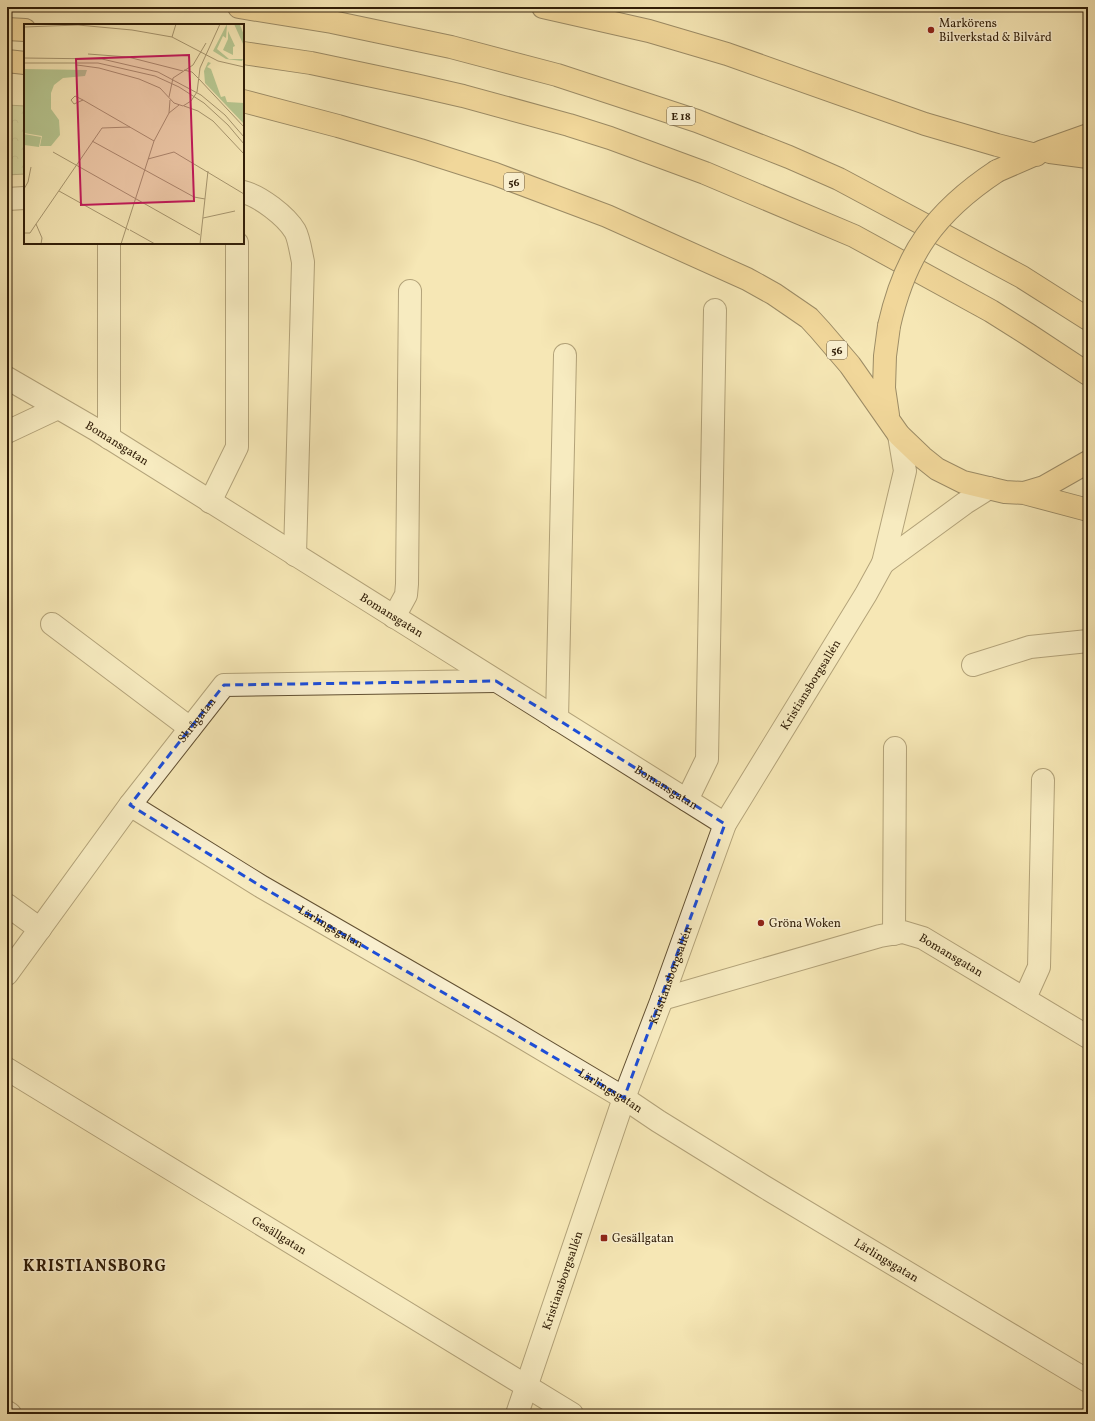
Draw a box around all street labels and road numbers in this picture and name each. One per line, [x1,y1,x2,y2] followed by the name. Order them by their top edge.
[667,107,695,125] road number: E 18
[504,173,524,191] road number: 56
[827,341,847,359] road number: 56
[82,418,152,470] street label: Bomansgatan
[356,590,426,642] street label: Bomansgatan
[777,637,845,734] street label: Kristiansborgsallén
[175,695,220,747] street label: Skrågatan
[631,762,701,814] street label: Bomansgatan
[295,903,366,953] street label: Lärlingsgatan
[646,924,697,1027] street label: Kristiansborgsallén
[916,930,986,981] street label: Bomansgatan
[575,1066,645,1117] street label: Lärlingsgatan
[248,1213,309,1259] street label: Gesällgatan
[539,1229,587,1332] street label: Kristiansborgsallén
[851,1235,921,1287] street label: Lärlingsgatan

